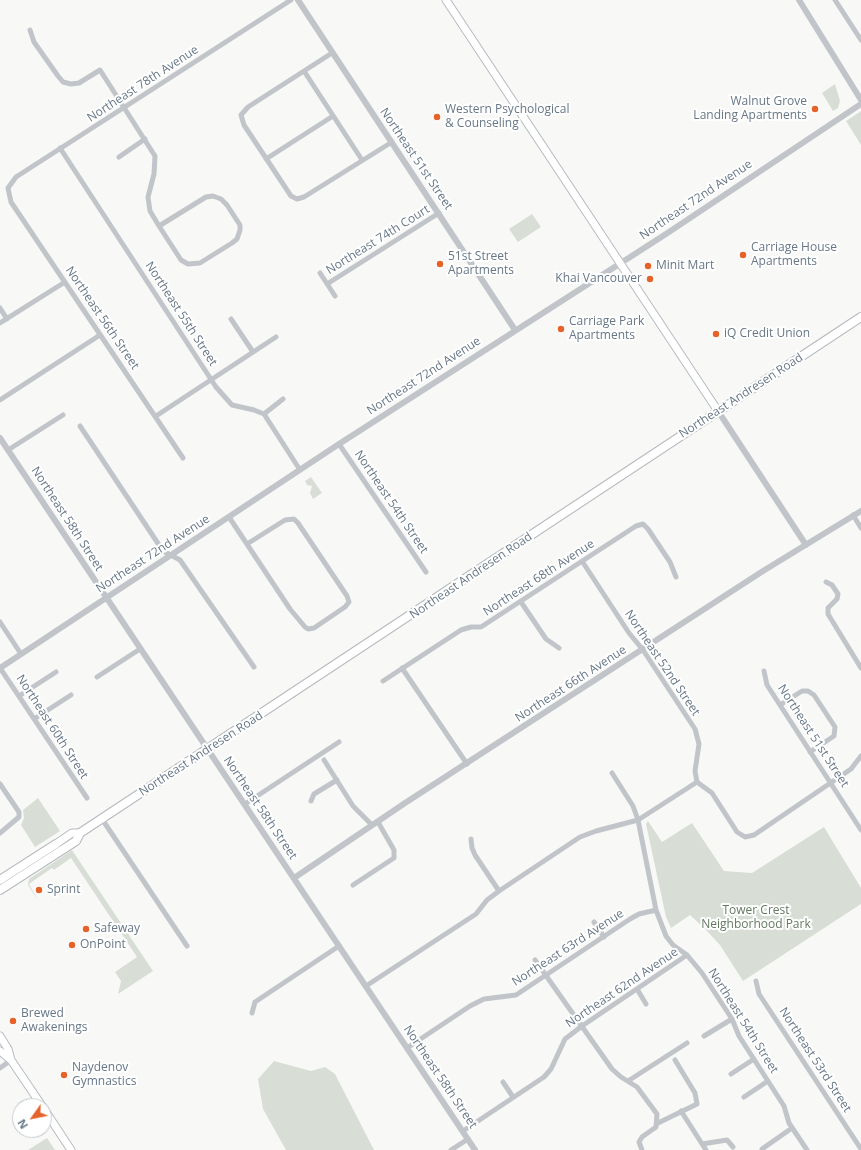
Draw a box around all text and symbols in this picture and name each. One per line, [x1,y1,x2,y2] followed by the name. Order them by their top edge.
[85,43,201,125] street label: Northeast 78th Avenue
[693,95,807,123] place label: Walnut Grove Landing Apartments
[445,103,569,131] place label: Western Psychological & Counseling
[810,104,820,114] marker: Walnut Grove Landing Apartments
[377,105,455,213] street label: Northeast 51st Street
[432,112,442,122] marker: Western Psychological & Counseling
[637,157,755,243] street label: Northeast 72nd Avenue
[324,202,432,278] street label: Northeast 74th Court
[751,241,837,269] place label: Carriage House Apartments
[448,250,514,278] place label: 51st Street Apartments
[738,250,748,260] marker: Carriage House Apartments
[142,259,220,369] street label: Northeast 55th Street
[435,259,445,269] marker: 51st Street Apartments
[656,259,714,273] place label: Minit Mart
[643,261,653,271] marker: Minit Mart
[62,264,142,372] street label: Northeast 56th Street
[555,272,642,286] place label: Khai Vancouver
[645,274,655,284] marker: Khai Vancouver
[569,315,644,343] place label: Carriage Park Apartments
[556,324,566,334] marker: Carriage Park Apartments
[724,327,810,341] place label: iQ Credit Union
[711,329,721,339] marker: iQ Credit Union
[364,334,484,418] street label: Northeast 72nd Avenue
[676,351,806,441] street label: Northeast Andresen Road
[351,448,431,556] street label: Northeast 54th Street
[28,464,106,574] street label: Northeast 58th Street
[93,512,213,596] street label: Northeast 72nd Avenue
[407,530,535,622] street label: Northeast Andresen Road
[481,537,597,619] street label: Northeast 68th Avenue
[621,607,703,719] street label: Northeast 52nd Street
[513,643,629,725] street label: Northeast 66th Avenue
[13,672,91,782] street label: Northeast 60th Street
[774,682,852,790] street label: Northeast 51st Street
[136,709,266,799] street label: Northeast Andresen Road
[220,754,300,862] street label: Northeast 58th Street
[47,883,80,897] place label: Sprint
[34,885,44,895] marker: Sprint
[701,904,811,932] park label: Tower Crest Neighborhood Park
[509,907,627,989] street label: Northeast 63rd Avenue
[94,922,140,936] place label: Safeway
[81,924,91,934] marker: Safeway
[80,938,126,952] place label: OnPoint
[67,940,77,950] marker: OnPoint
[563,945,681,1031] street label: Northeast 62nd Avenue
[705,966,781,1076] street label: Northeast 54th Street
[776,1005,854,1115] street label: Northeast 53rd Street
[21,1007,88,1035] place label: Brewed Awakenings
[8,1016,18,1026] marker: Brewed Awakenings
[400,1023,480,1131] street label: Northeast 58th Street
[72,1061,136,1089] place label: Naydenov Gymnastics
[59,1070,69,1080] marker: Naydenov Gymnastics
[12,1098,52,1138] north arrow
[14,1116,31,1132] text: N

